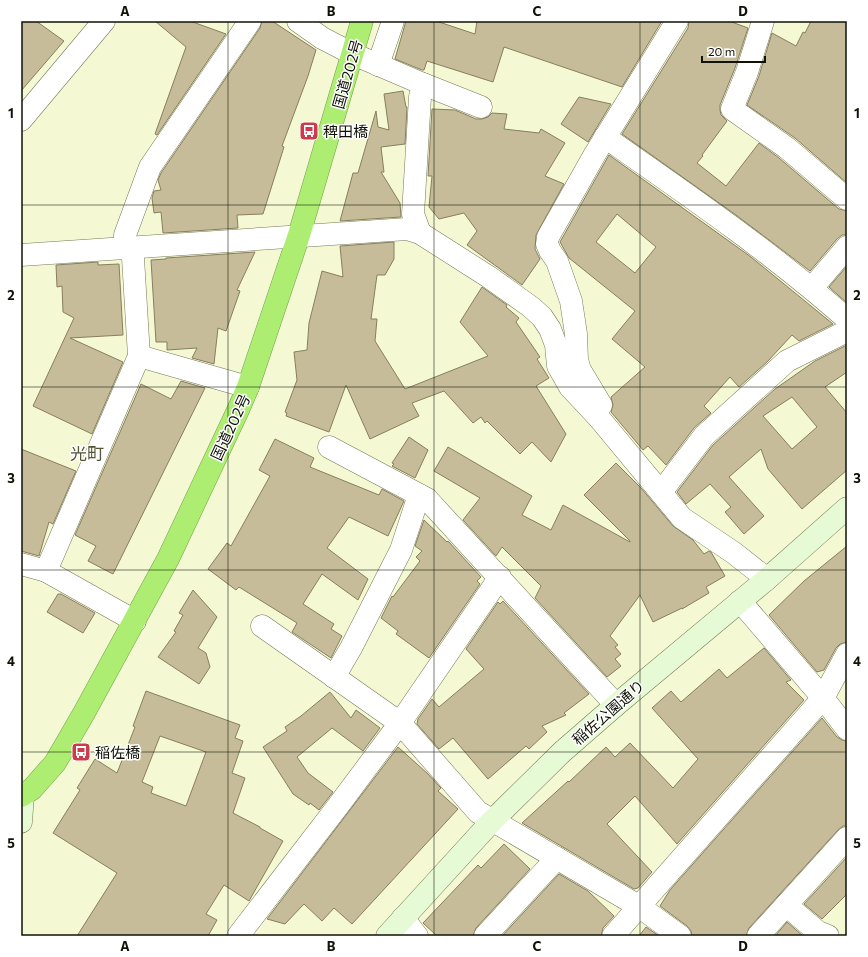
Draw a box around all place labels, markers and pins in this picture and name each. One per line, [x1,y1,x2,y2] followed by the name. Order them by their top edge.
[298,120,320,142] bus stop icon: 稗田橋
[323,122,368,140] place label: 稗田橋
[70,741,92,763] bus stop icon: 稲佐橋
[95,743,140,761] place label: 稲佐橋

